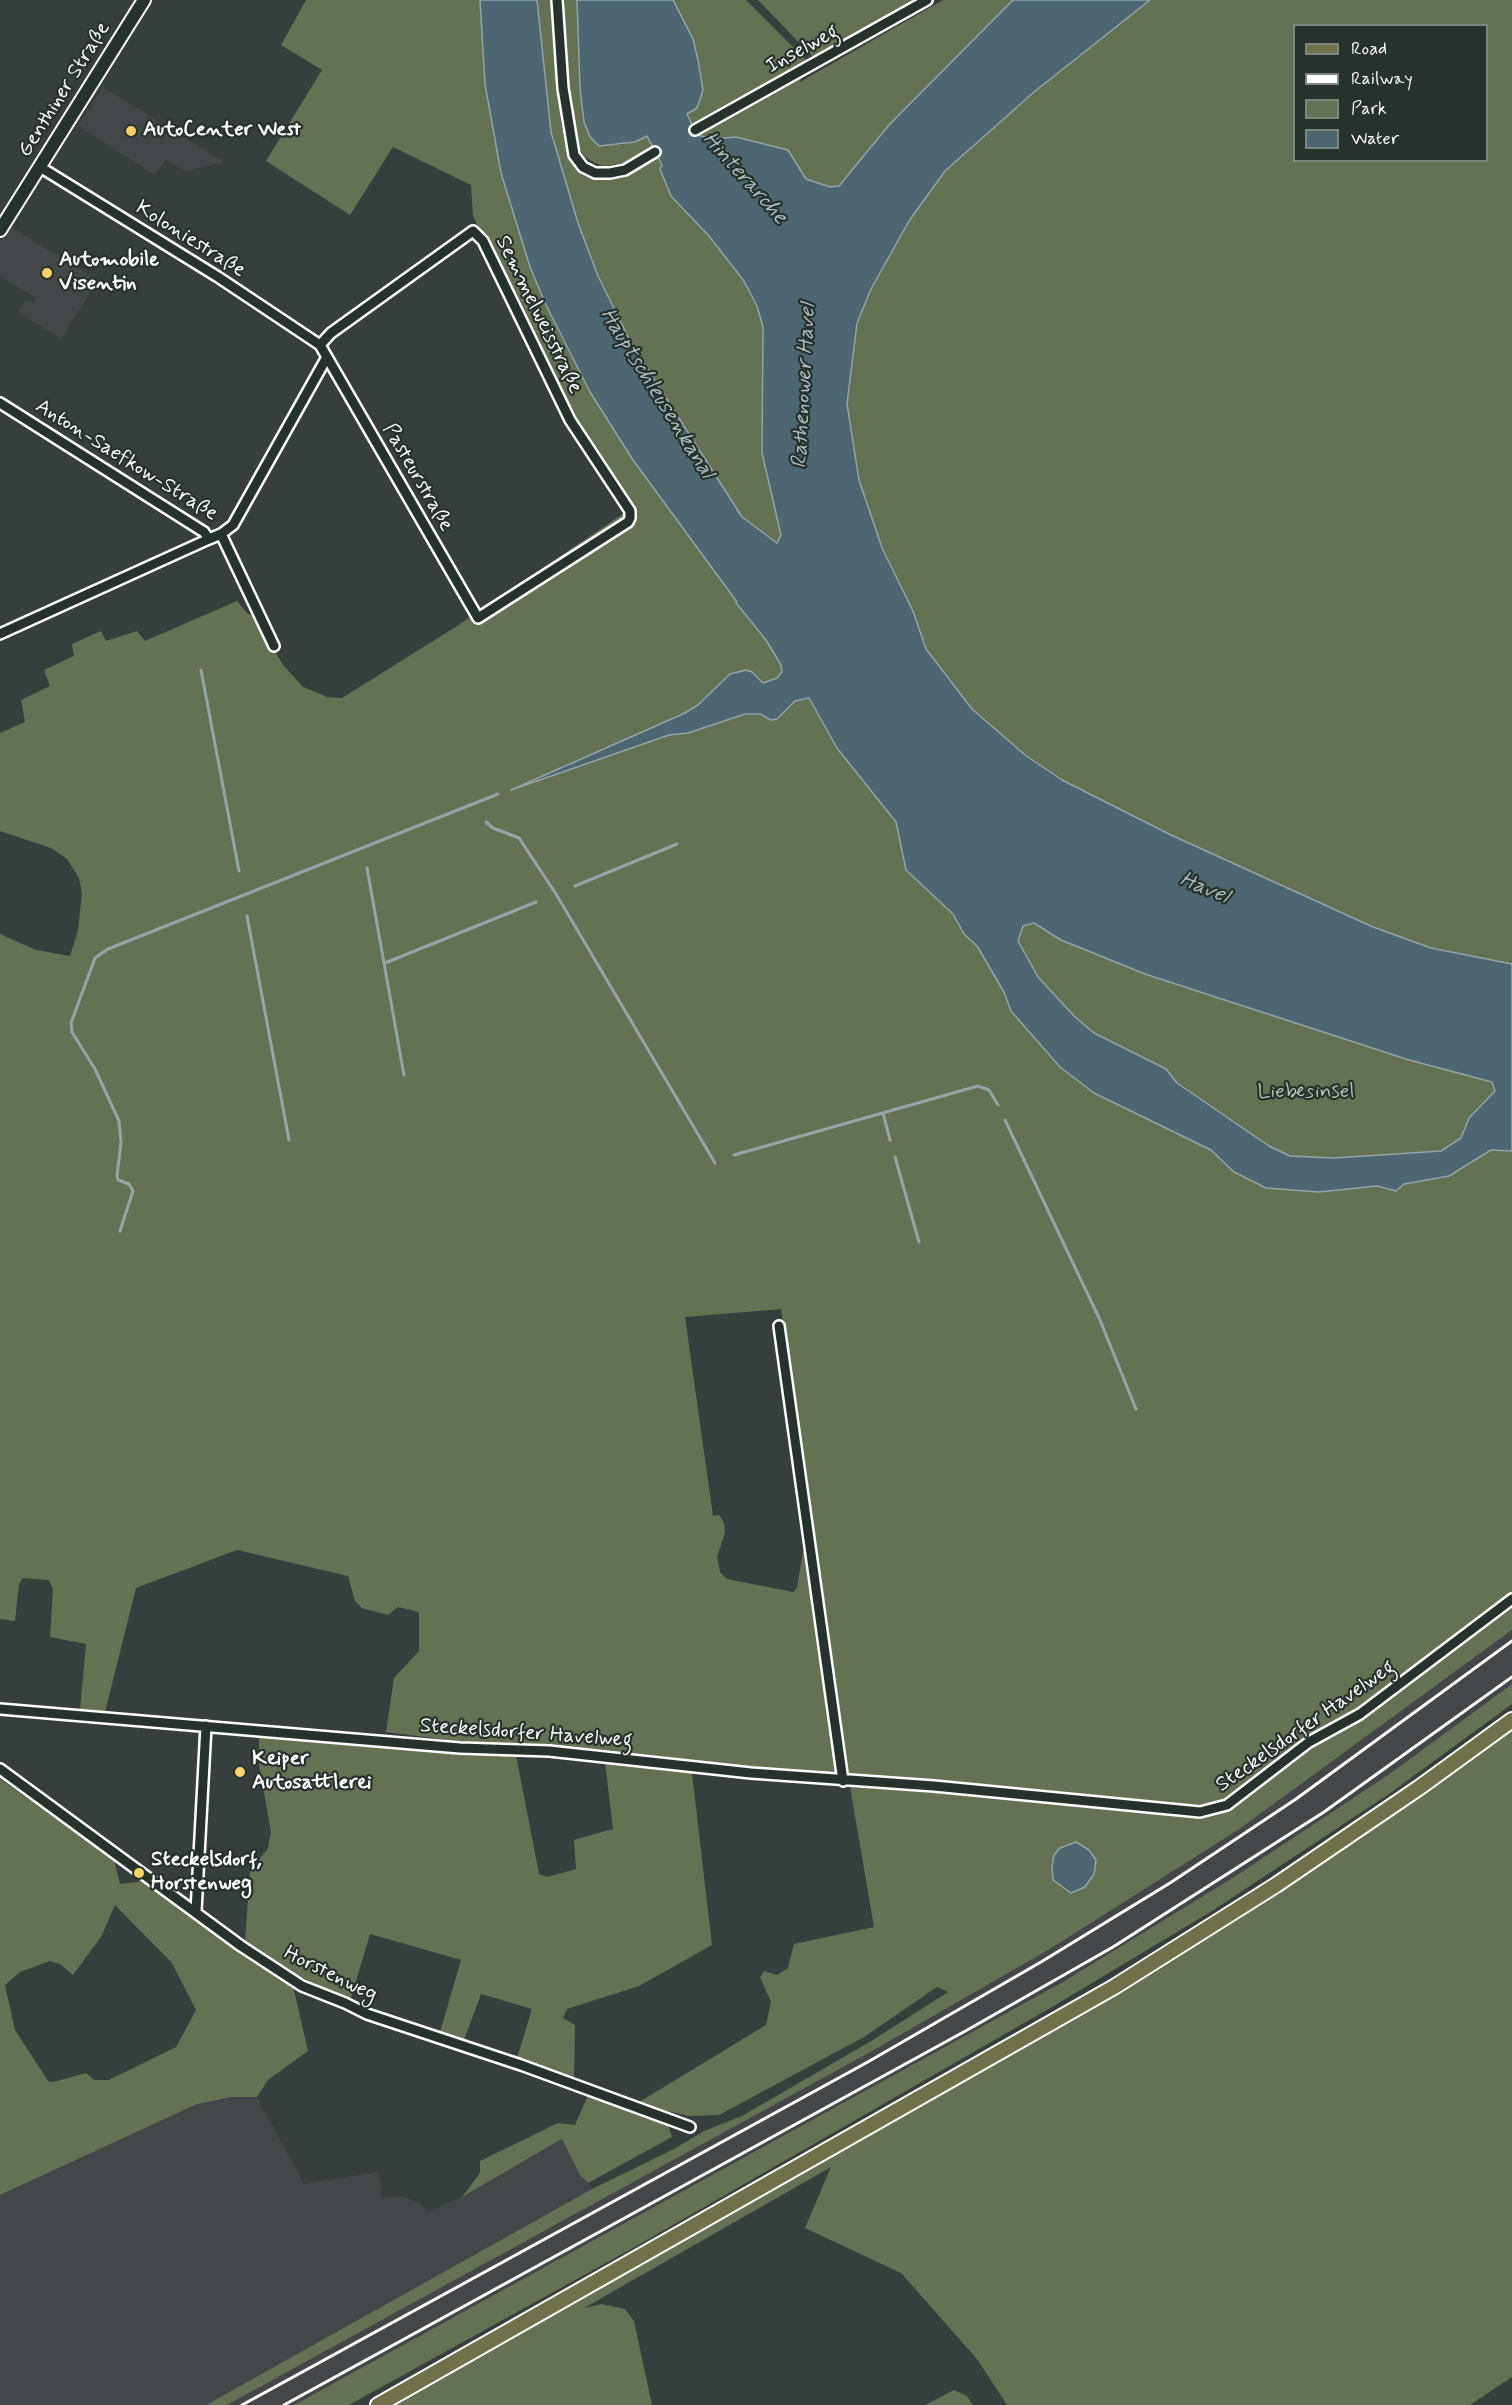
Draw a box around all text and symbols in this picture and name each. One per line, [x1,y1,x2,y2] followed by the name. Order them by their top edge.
[13,18,117,162] street label: Genthiner Straße
[762,20,844,80] street label: Inselweg
[1293,24,1488,162] legend
[1351,37,1387,61] text: Road
[1351,67,1413,91] text: Railway
[1351,97,1387,121] text: Park
[143,118,301,144] place label: AutoCenter West
[124,124,138,138] marker: AutoCenter West
[696,127,792,231] water label: Hinterarche
[1351,127,1399,151] text: Water
[130,196,250,284] street label: Koloniestraße
[489,232,587,398] street label: Semmelweisstraße
[59,248,159,298] place label: Automobile Visentin
[40,266,54,280] marker: Automobile Visentin
[787,303,823,469] water label: Rathenower Havel
[593,304,719,484] water label: Hauptschleusenkanal
[30,395,222,527] street label: Anton-Saefkow-Straße
[376,420,458,536] street label: Pasteurstraße
[1176,867,1232,911] water label: Havel
[1258,1080,1354,1106] park label: Liebesinsel
[1211,1656,1401,1798] street label: Steckelsdorfer Havelweg
[419,1714,633,1754] street label: Steckelsdorfer Havelweg
[252,1747,372,1797] place label: Keiper Autosattlerei
[233,1765,247,1779] marker: Keiper Autosattlerei
[151,1848,262,1898] place label: Steckelsdorf, Horstenweg
[132,1866,146,1880] marker: Steckelsdorf, Horstenweg
[279,1942,381,2008] street label: Horstenweg

